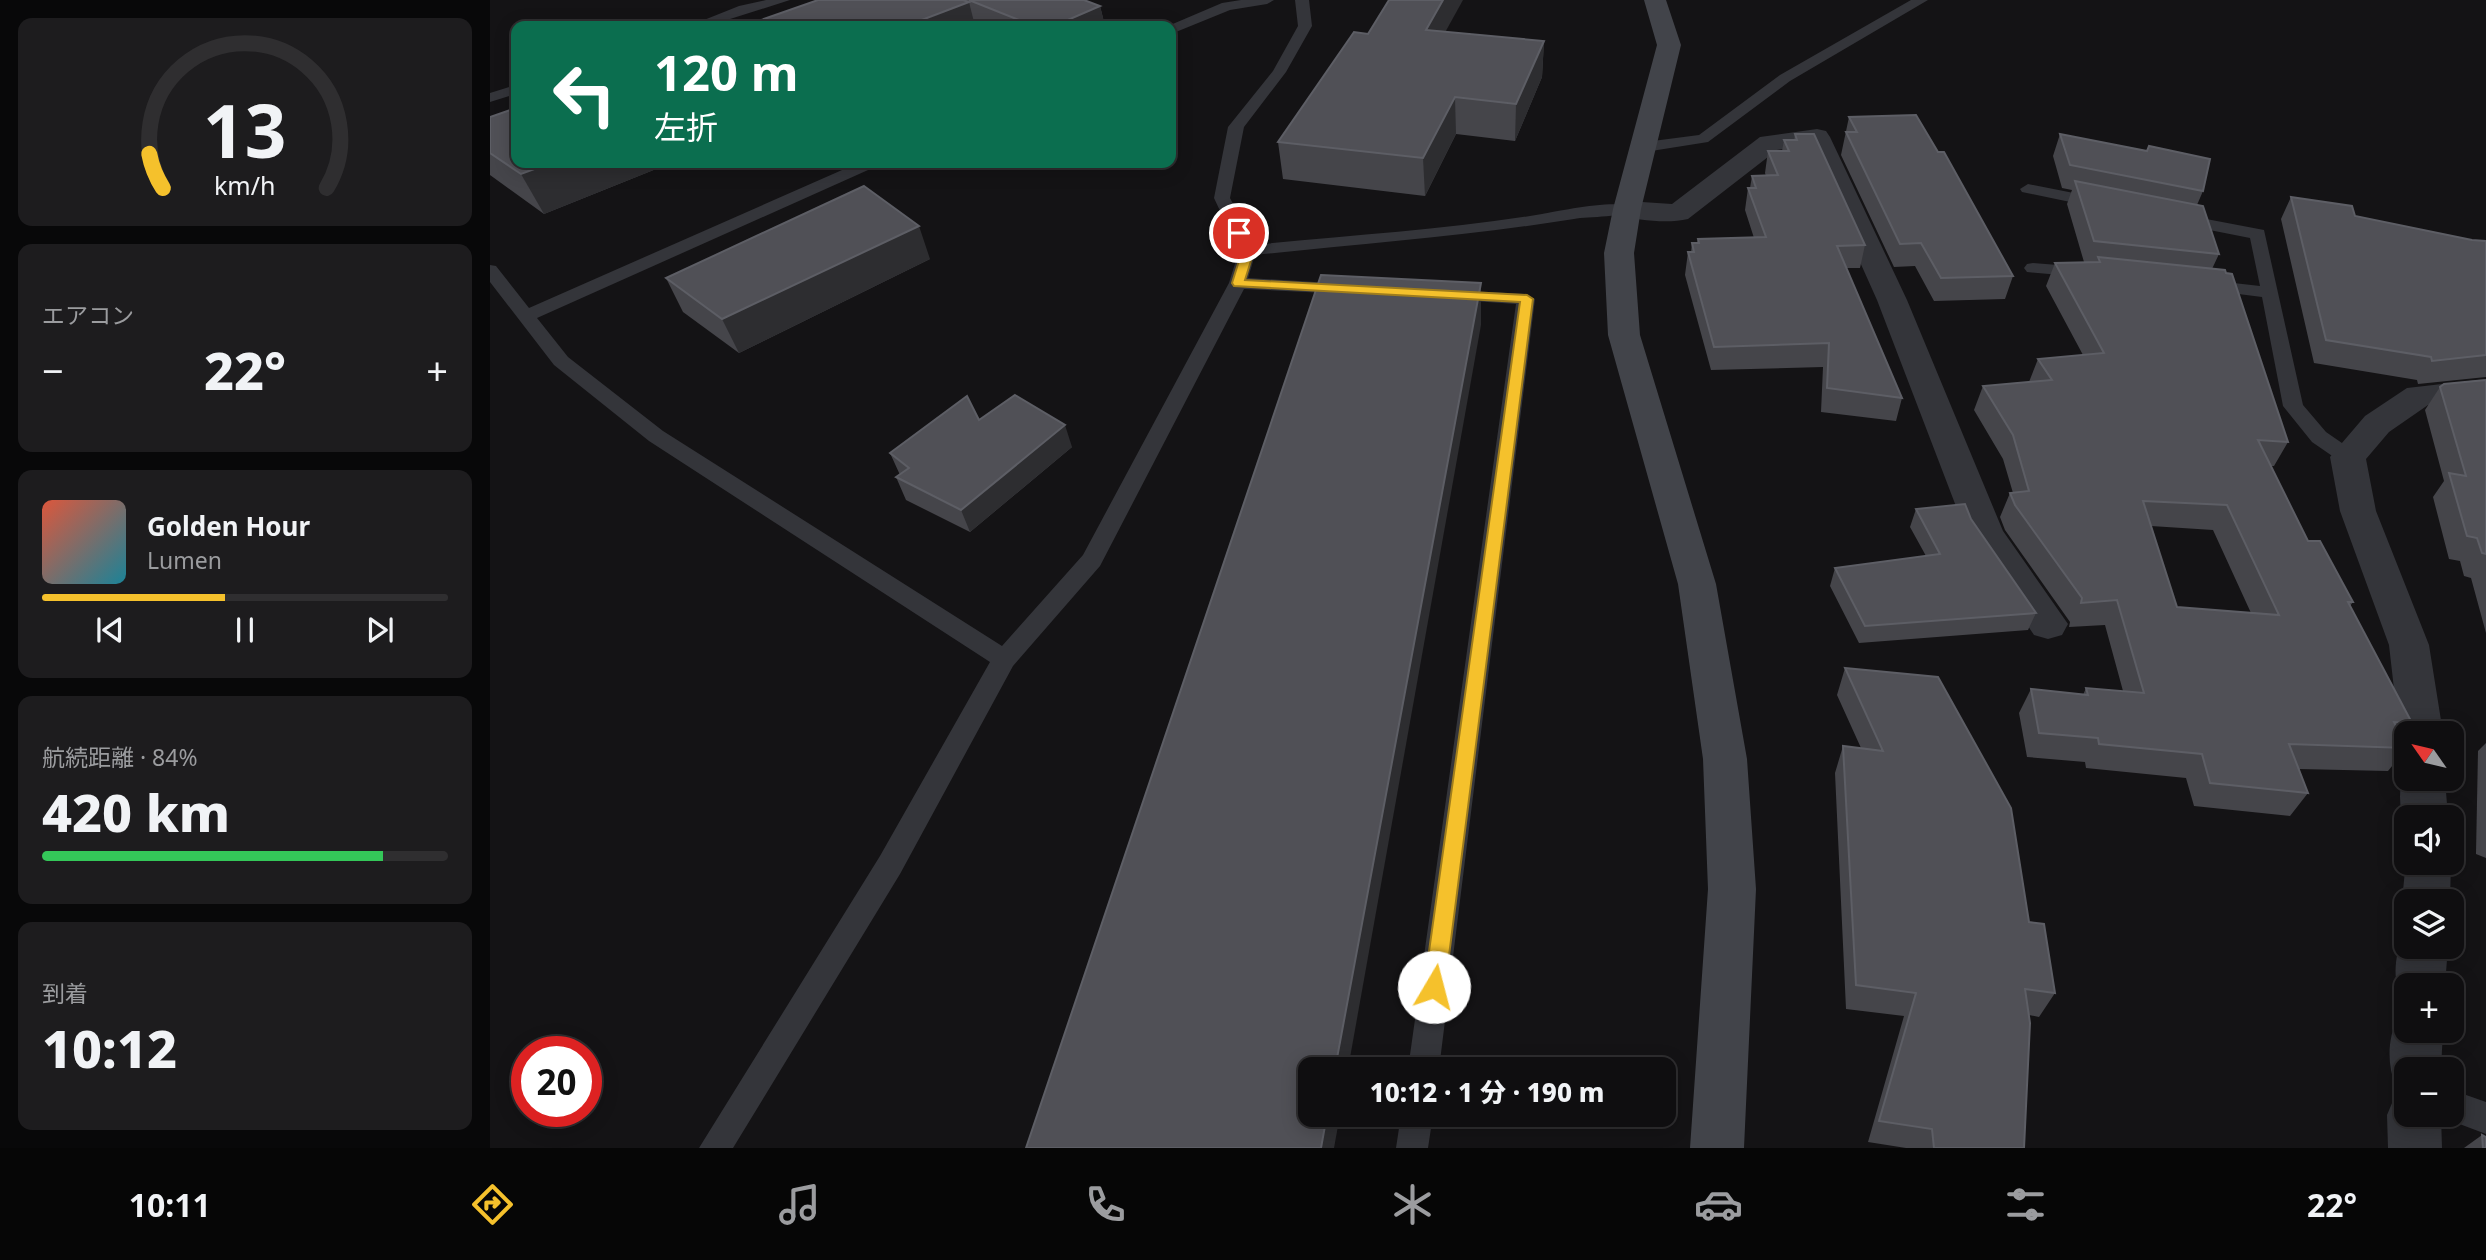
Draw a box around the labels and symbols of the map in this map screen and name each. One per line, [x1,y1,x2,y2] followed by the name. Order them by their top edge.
[1209,203,1269,263] pin
[2394,721,2464,791] north arrow
[1397,950,1471,1024] position arrow
[511,1036,602,1127] speed limit sign: 20

